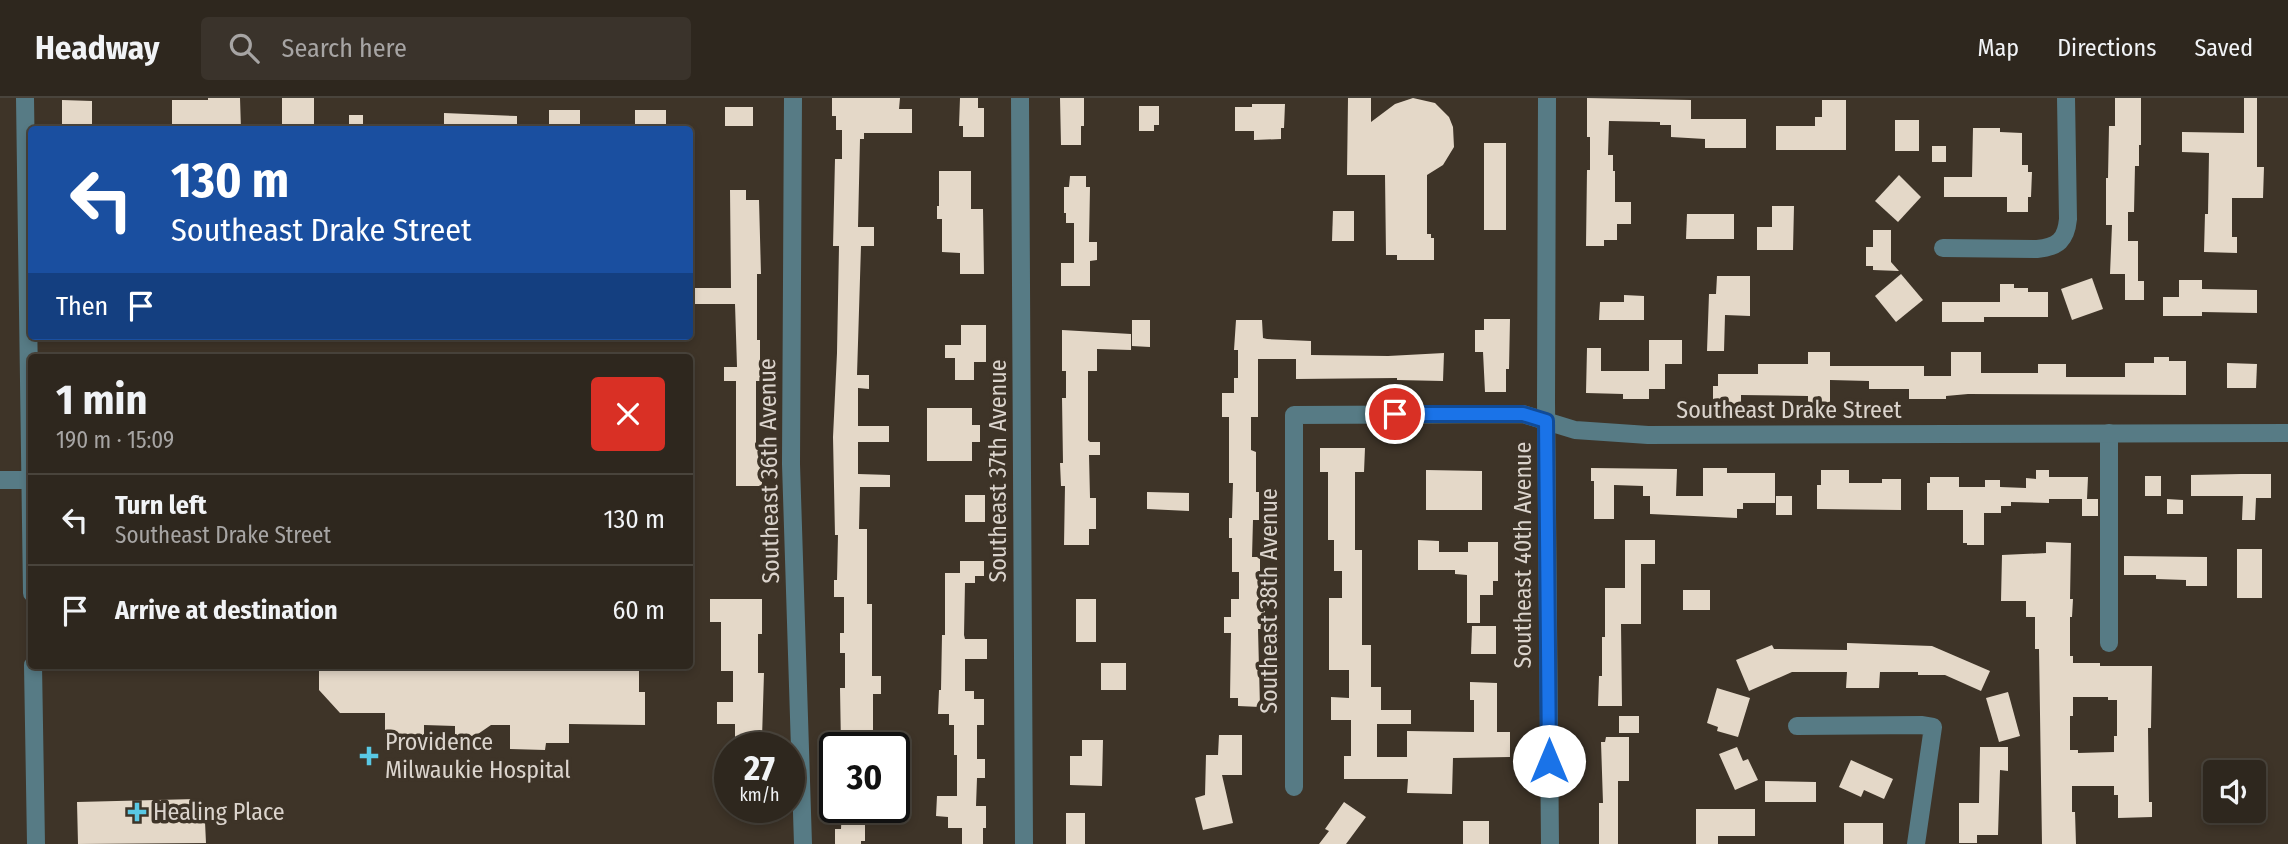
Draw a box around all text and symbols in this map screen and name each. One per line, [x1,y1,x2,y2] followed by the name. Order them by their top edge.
[201,17,691,80] search box
[35,28,159,68] text: Headway
[225,29,263,67] icon: search
[281,33,407,64] text: Search here
[1978,34,2019,62] text: Map
[2057,34,2156,62] text: Directions
[2194,34,2253,62] text: Saved
[171,151,289,210] text: 130 m
[56,154,147,245] icon: left
[171,211,471,249] text: Southeast Drake Street
[122,287,160,325] icon: arrive
[56,291,108,322] text: Then
[753,358,785,584] street label: Southeast 36th Avenue
[984,359,1012,583] street label: Southeast 37th Avenue
[56,375,147,425] text: 1 min
[591,377,665,451] button: close
[1365,384,1425,444] pin
[1376,395,1414,433] icon: arrive
[1676,396,1902,424] street label: Southeast Drake Street
[56,426,174,454] text: 190 m · 15:09
[1509,442,1537,668] street label: Southeast 40th Avenue
[1255,488,1283,714] street label: Southeast 38th Avenue
[115,490,207,521] text: Turn left
[56,501,94,539] icon: left
[603,504,665,535] text: 130 m
[115,521,331,549] text: Southeast Drake Street
[56,592,94,630] icon: arrive
[115,595,338,626] text: Arrive at destination
[612,595,665,626] text: 60 m
[1512,724,1586,798] position arrow
[385,728,571,784] place label: Providence Milwaukie Hospital
[819,732,910,823] speed limit sign: 30
[359,746,379,766] marker: Providence Milwaukie Hospital
[744,747,775,789] text: 27
[2203,760,2266,823] map controls
[2203,760,2266,823] button: sound
[739,784,780,806] text: km/h
[153,798,285,826] place label: Healing Place
[127,802,147,822] marker: Healing Place

